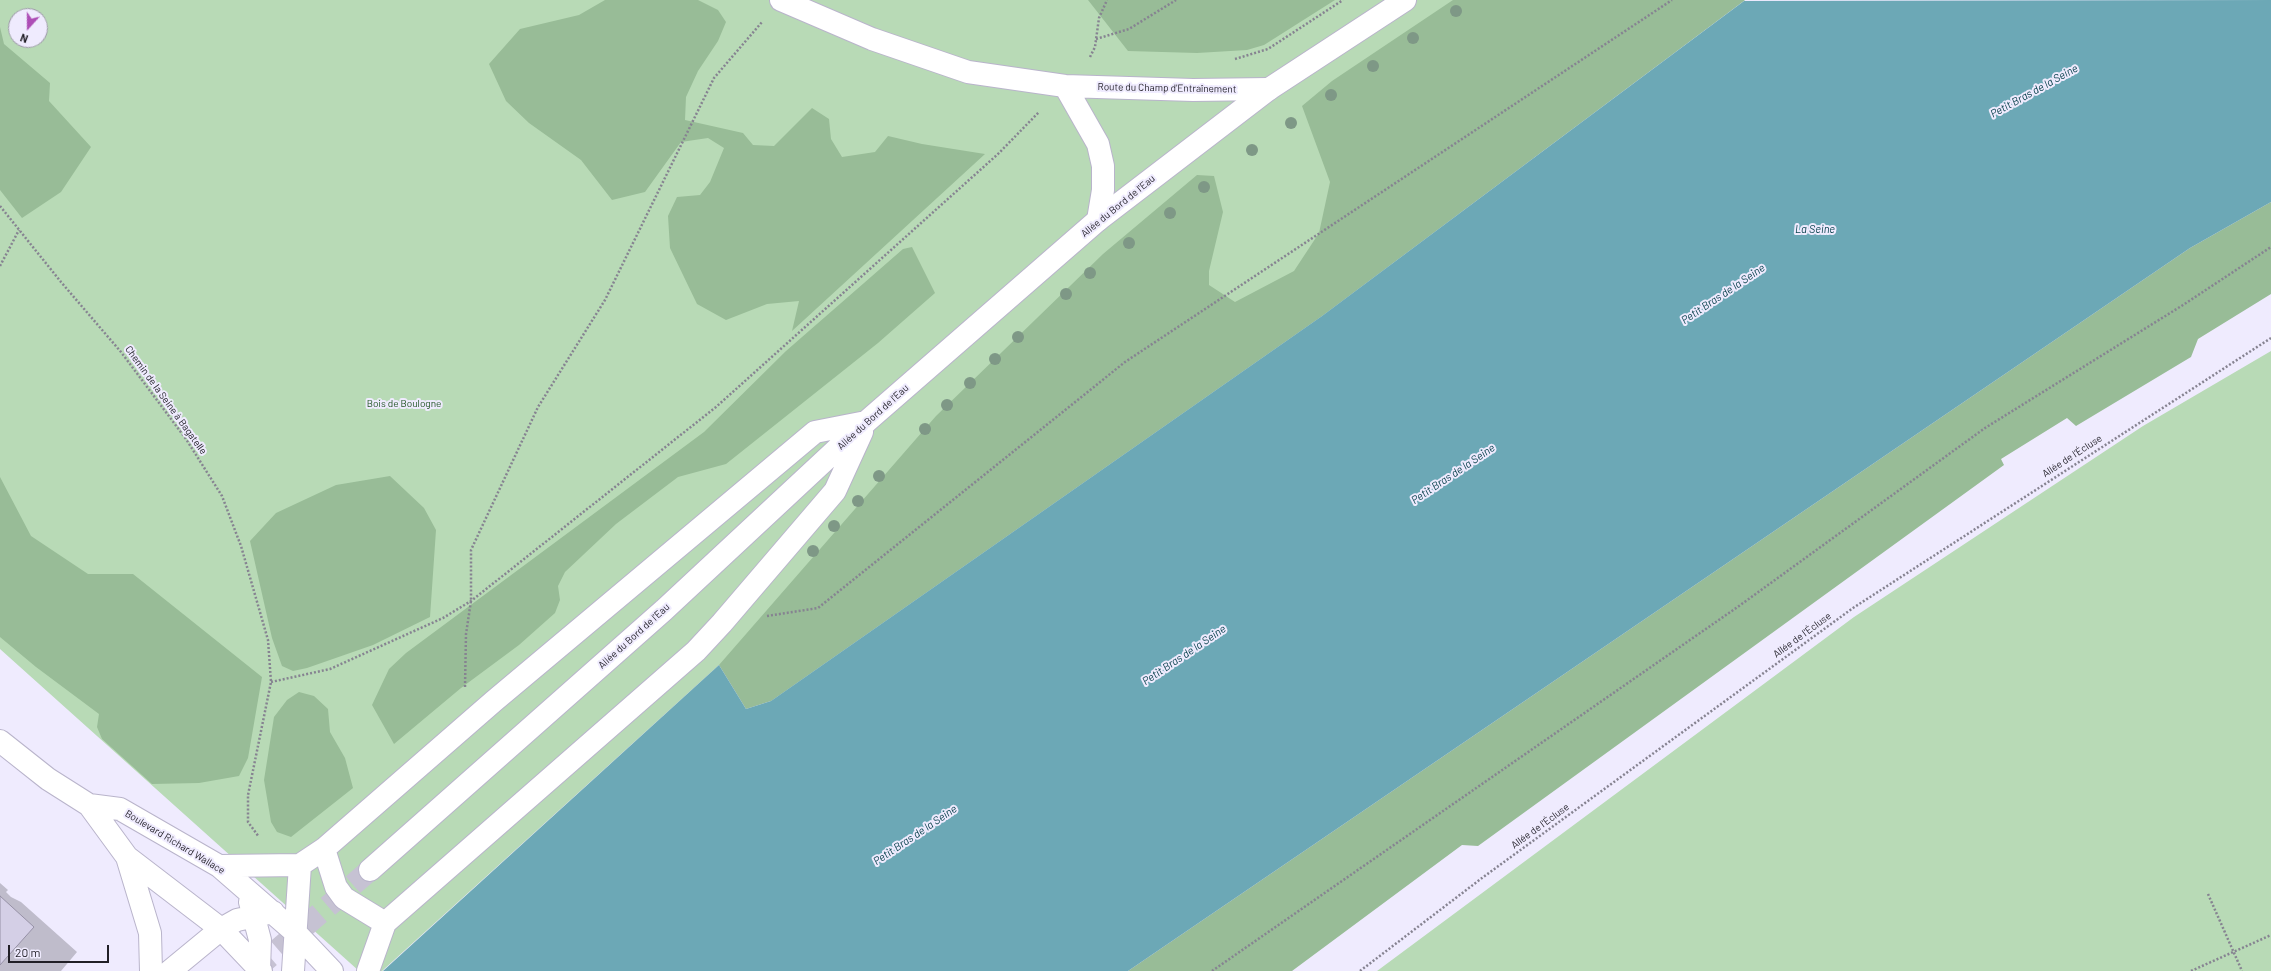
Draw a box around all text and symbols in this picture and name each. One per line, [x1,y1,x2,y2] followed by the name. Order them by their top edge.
[8,8,48,48] north arrow
[18,31,30,46] text: N
[1988,61,2080,121] water label: Petit Bras de la Seine
[1097,81,1237,95] street label: Route du Champ d'Entraînement
[1079,172,1157,240] street label: Allée du Bord de l'Eau
[1795,222,1835,236] water label: La Seine
[1679,261,1767,327] water label: Petit Bras de la Seine
[123,343,209,457] street label: Chemin de la Seine à Bagatelle
[835,382,911,452] street label: Allée du Bord de l'Eau
[367,398,441,410] park label: Bois de Boulogne
[2040,432,2104,480] street label: Allée de l'Écluse
[1409,441,1497,507] water label: Petit Bras de la Seine
[596,601,672,671] street label: Allée du Bord de l'Eau
[1771,610,1833,660] street label: Allée de l'Écluse
[1140,622,1228,688] water label: Petit Bras de la Seine
[1509,801,1571,851] street label: Allée de l'Écluse
[871,802,959,868] water label: Petit Bras de la Seine
[123,807,227,877] street label: Boulevard Richard Wallace
[10,937,111,963] scale bar
[15,945,41,959] text: 20 m

